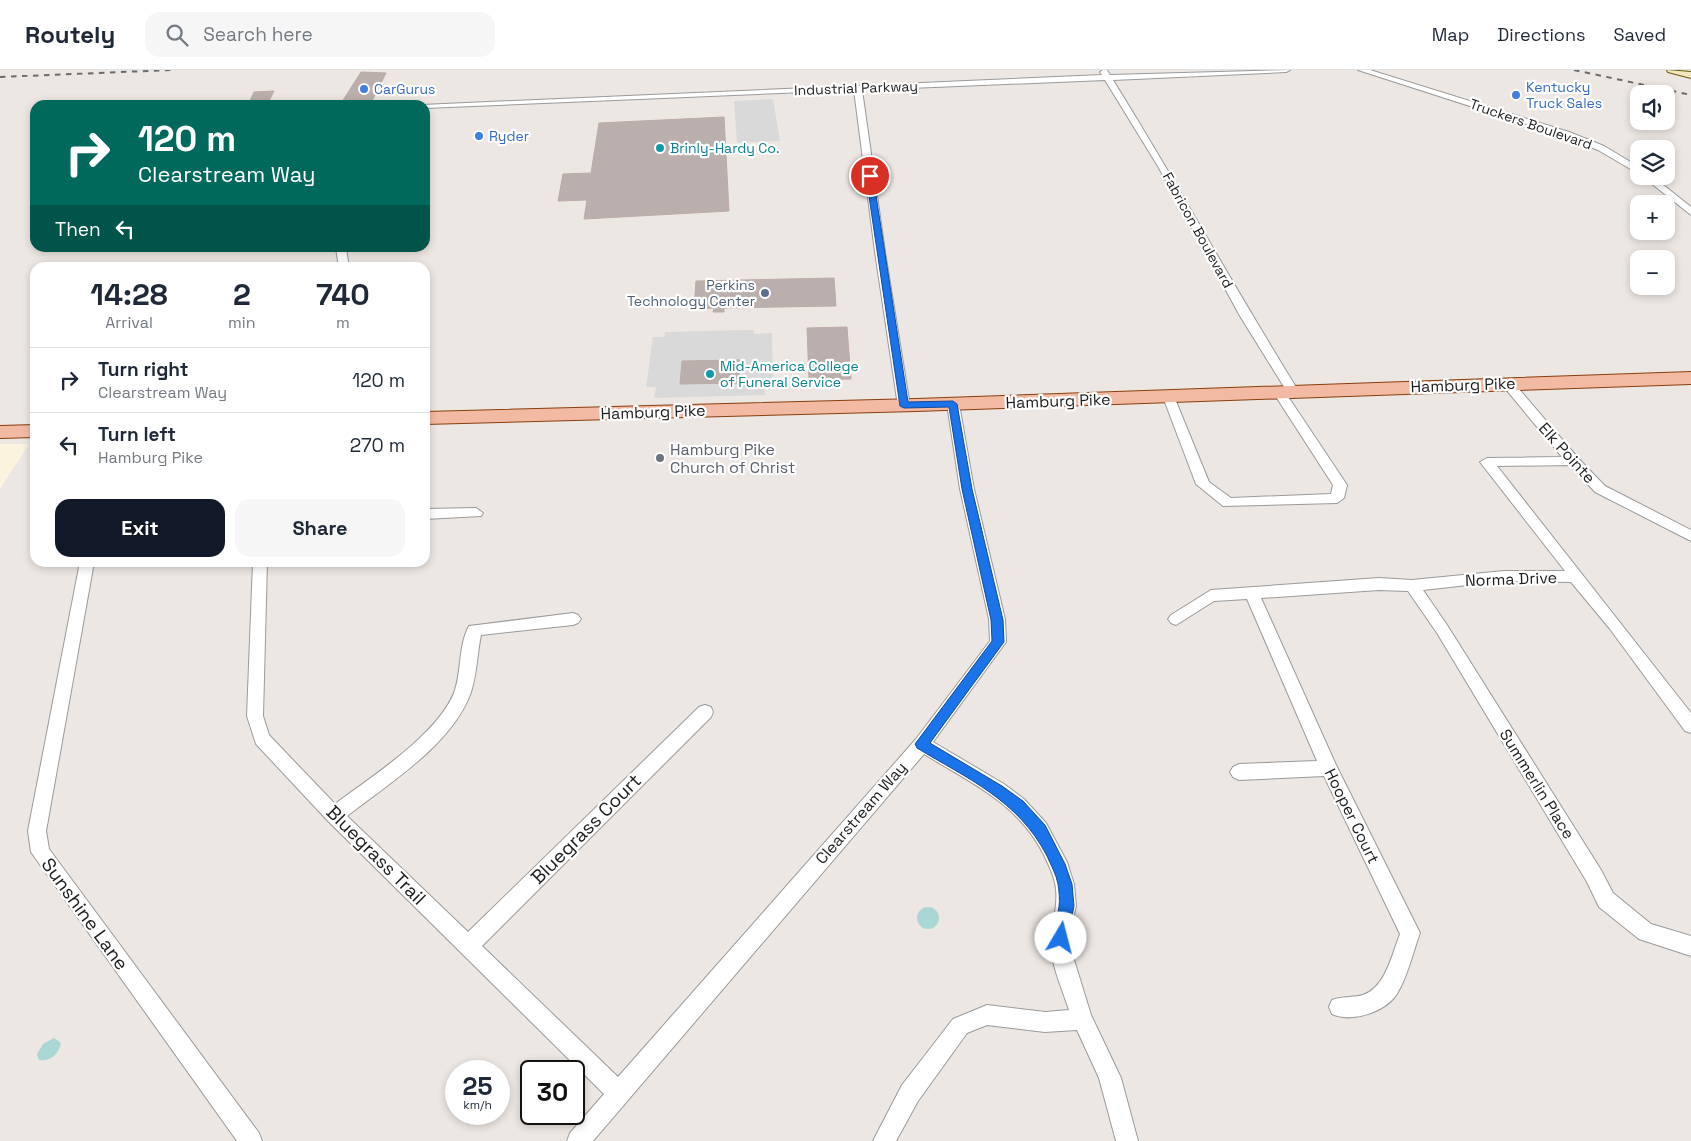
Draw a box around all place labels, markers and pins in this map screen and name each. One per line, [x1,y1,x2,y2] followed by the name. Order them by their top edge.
[1526,78,1602,112] place label: Kentucky Truck Sales
[374,80,435,98] place label: CarGurus
[358,83,370,95] marker: CarGurus
[1510,89,1522,101] marker: Kentucky Truck Sales
[489,127,529,145] place label: Ryder
[473,130,485,142] marker: Ryder
[670,139,779,157] place label: Brinly-Hardy Co.
[654,142,666,154] marker: Brinly-Hardy Co.
[849,155,891,197] pin
[627,276,755,310] place label: Perkins Technology Center
[759,287,771,299] marker: Perkins Technology Center
[720,357,859,391] place label: Mid-America College of Funeral Service
[704,368,716,380] marker: Mid-America College of Funeral Service
[670,439,795,478] place label: Hamburg Pike Church of Christ
[654,452,666,464] marker: Hamburg Pike Church of Christ

